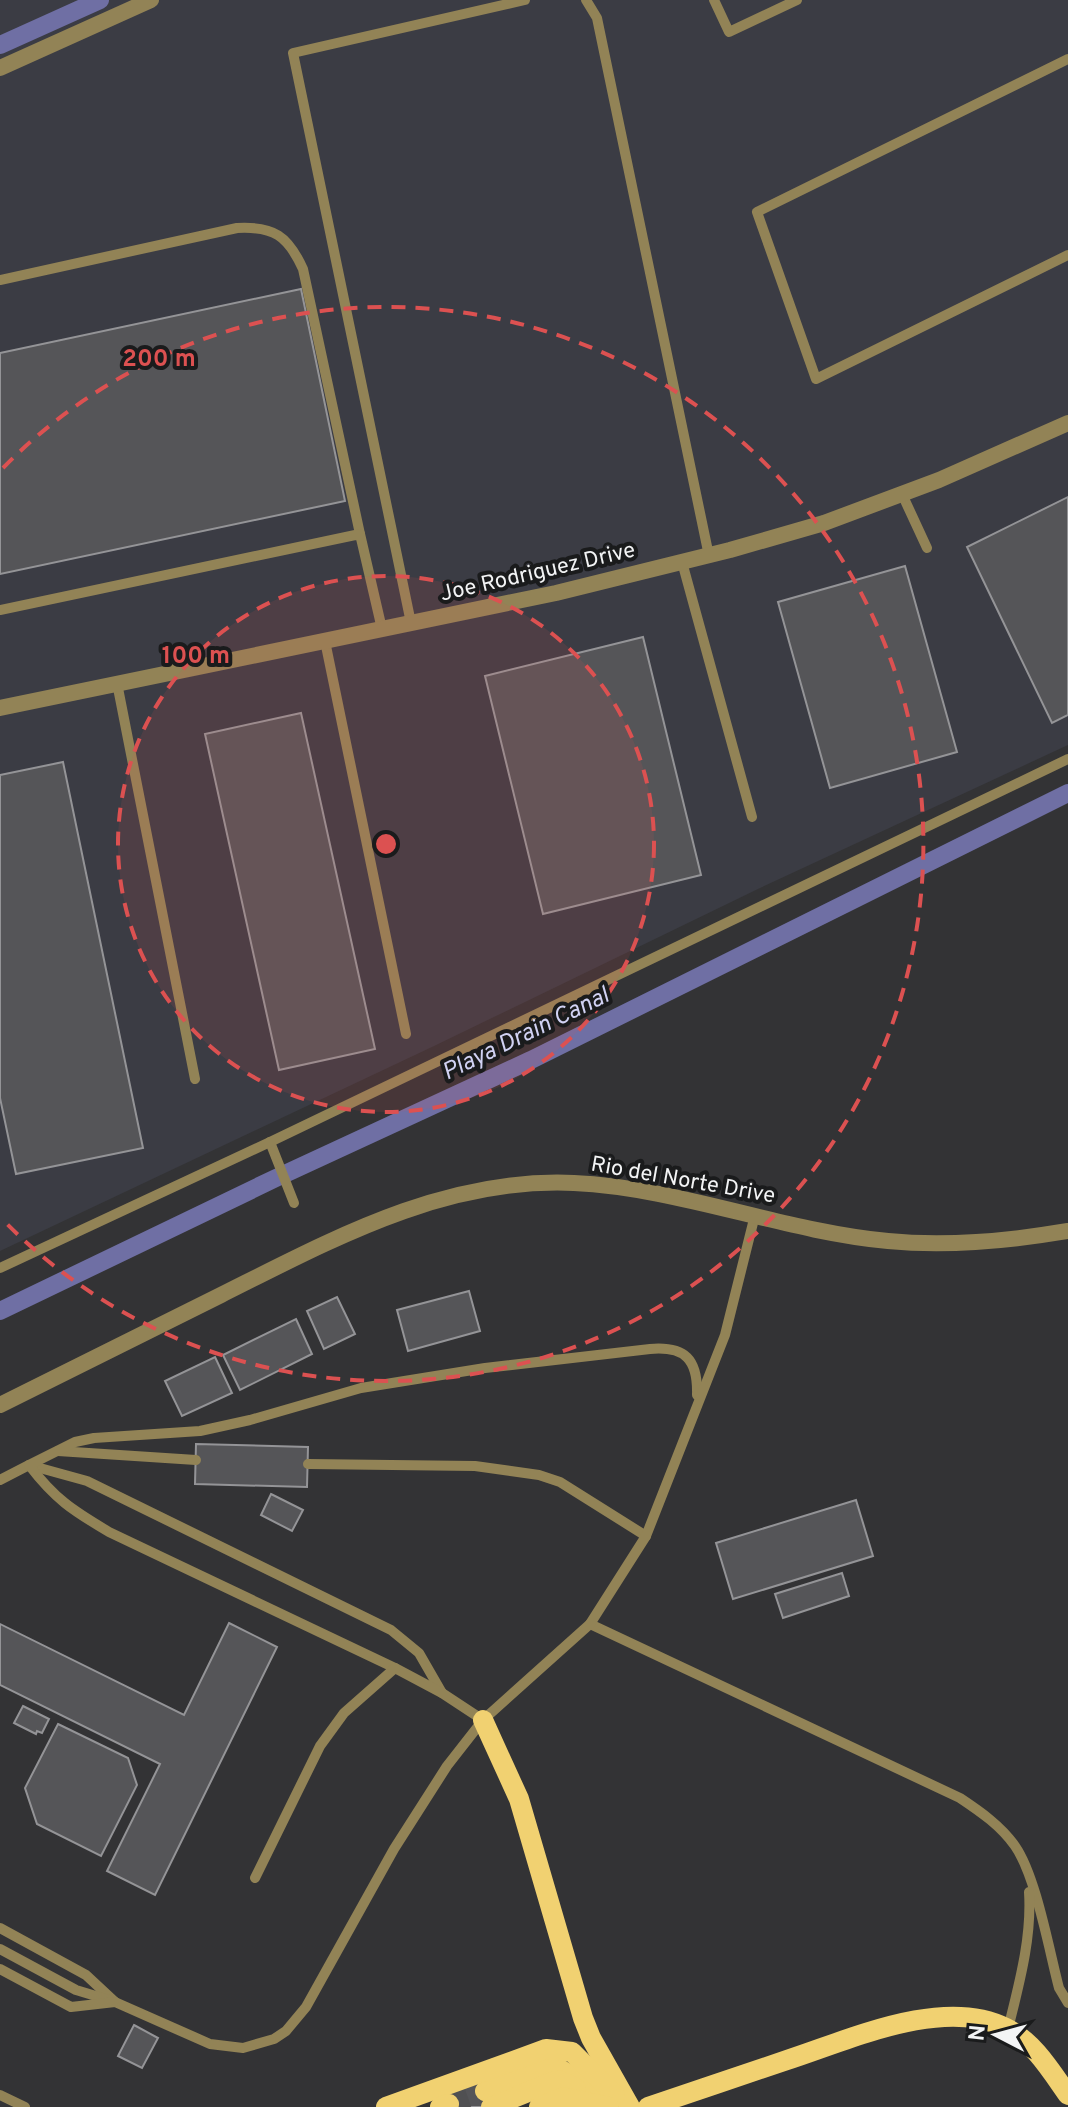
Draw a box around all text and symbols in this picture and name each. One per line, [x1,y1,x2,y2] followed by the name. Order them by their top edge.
[122,345,196,375] text: 200 m
[438,537,638,609] street label: Joe Rodriguez Drive
[162,642,230,672] text: 100 m
[372,830,400,858] centre of rings
[438,981,616,1088] water label: Playa Drain Canal
[589,1151,777,1211] street label: Rio del Norte Drive
[956,1995,1036,2075] north arrow
[964,2024,993,2042] text: N

